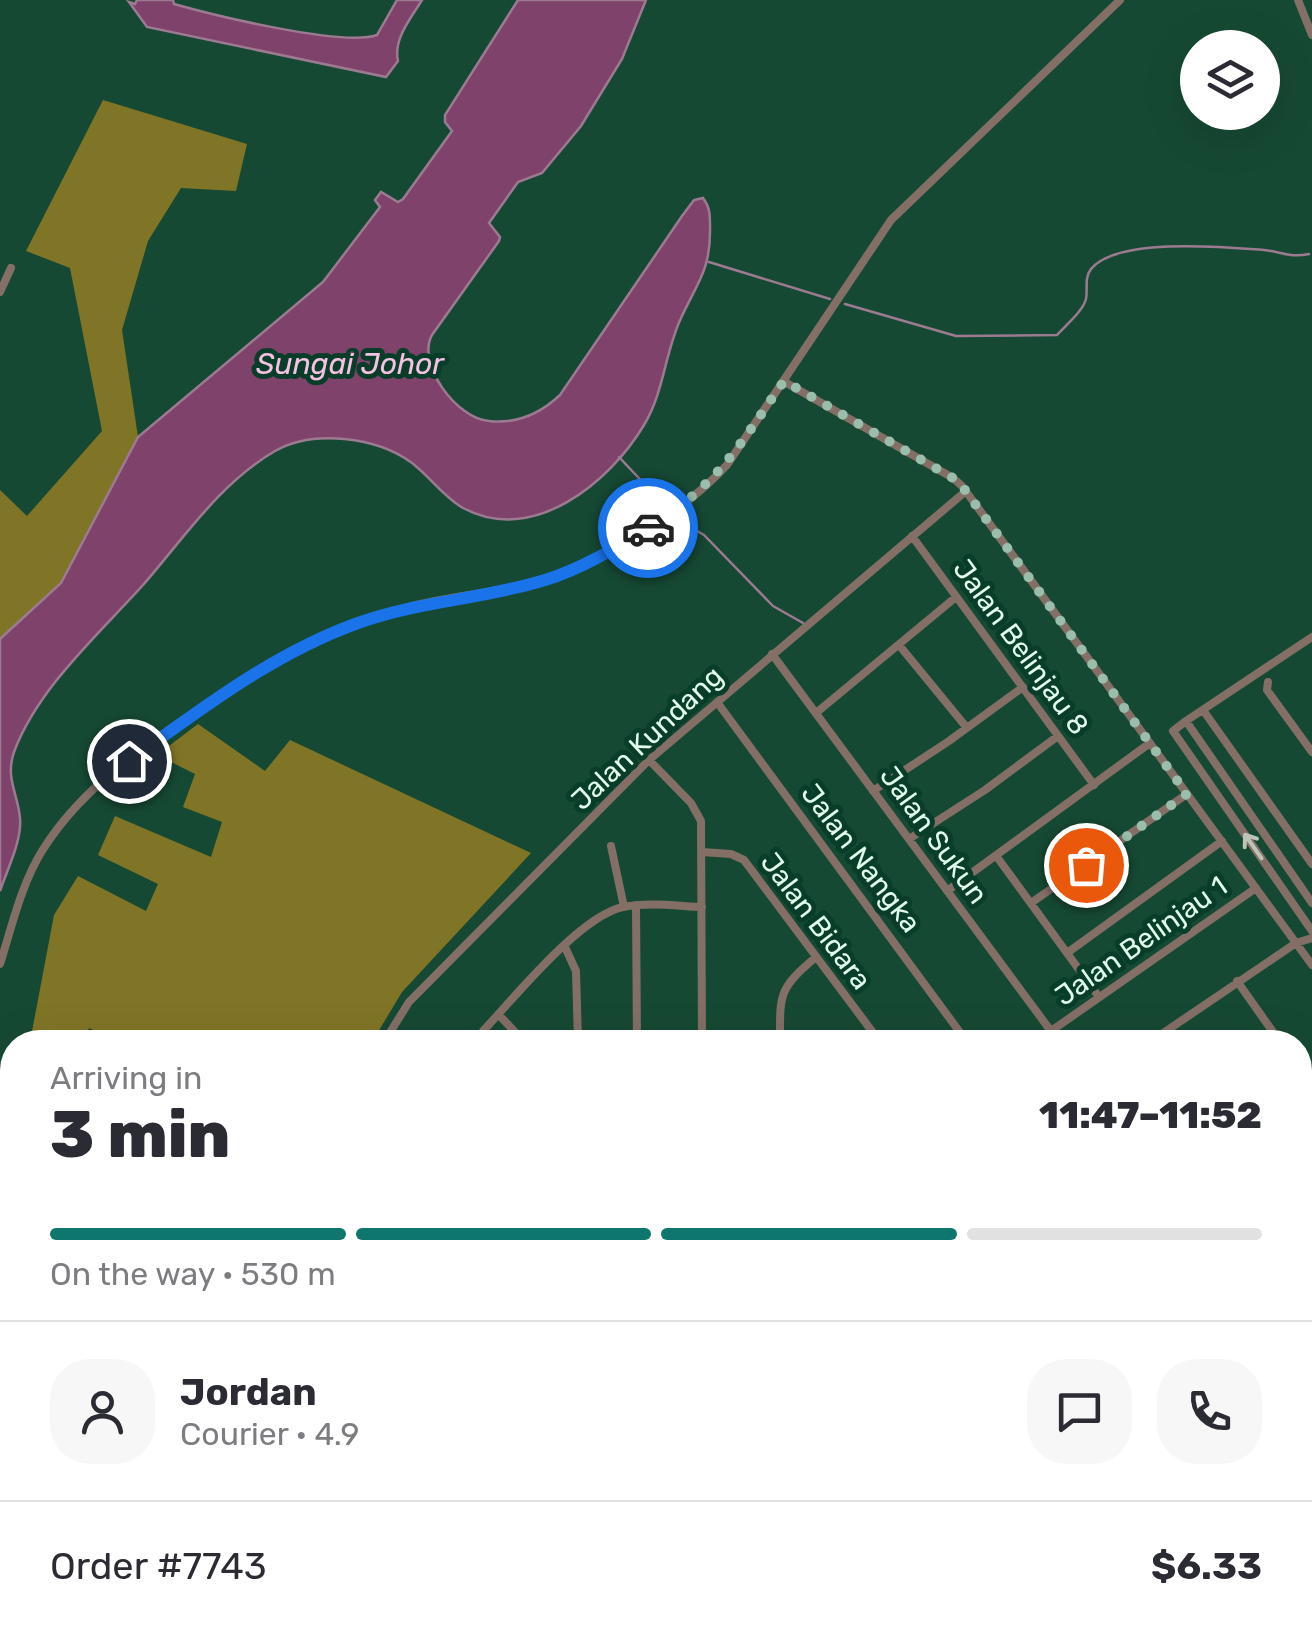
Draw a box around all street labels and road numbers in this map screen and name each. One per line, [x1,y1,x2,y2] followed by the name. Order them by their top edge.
[946,553,1096,741] street label: Jalan Belinjau 8
[564,659,730,817] street label: Jalan Kundang
[873,760,995,910] street label: Jalan Sukun
[794,777,928,939] street label: Jalan Nangka
[754,846,878,996] street label: Jalan Bidara
[1049,869,1233,1013] street label: Jalan Belinjau 1

